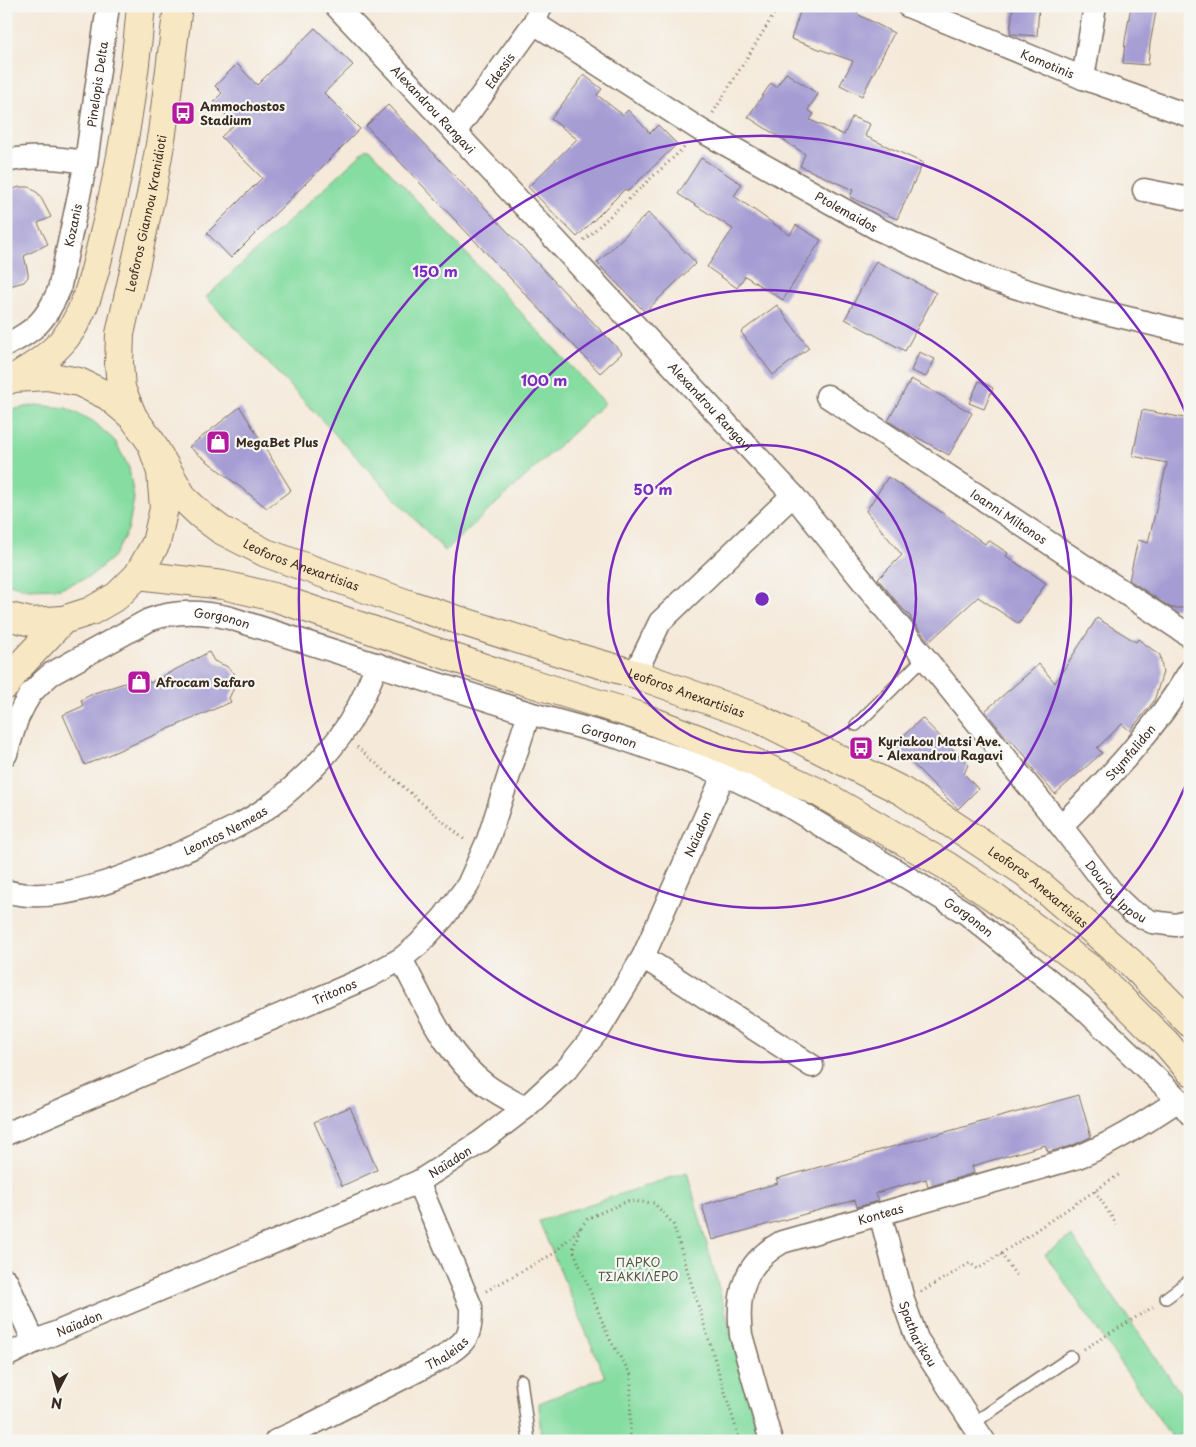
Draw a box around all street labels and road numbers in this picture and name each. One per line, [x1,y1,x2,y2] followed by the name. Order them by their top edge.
[82,40,112,128] street label: Pinelopis Delta
[1018,44,1078,83] street label: Komotinis
[481,49,519,92] street label: Edessis
[387,61,480,158] street label: Alexandrou Rangavi
[121,133,171,294] street label: Leoforos Giannou Kranidioti
[812,187,881,236] street label: Ptolemaidos
[59,201,86,248] street label: Kozanis
[664,358,756,455] street label: Alexandrou Rangavi
[967,484,1051,548] street label: Ioanni Miltonos
[240,534,362,595] street label: Leoforos Anexartisias
[193,604,252,633] street label: Gorgonon
[626,664,748,722] street label: Leoforos Anexartisias
[579,719,640,752] street label: Gorgonon
[1101,720,1159,784] street label: Stymfalidon
[180,801,271,859] street label: Leontos Nemeas
[679,808,715,860] street label: Naïadon
[985,842,1093,932] street label: Leoforos Anexartisias
[1081,856,1150,927] street label: Douriou Ippou
[941,893,997,941] street label: Gorgonon
[309,974,360,1009] street label: Tritonos
[425,1141,475,1182] street label: Naïadon
[856,1199,906,1229] street label: Konteas
[895,1298,942,1370] street label: Spatharikou
[53,1306,105,1341] street label: Naïadon
[422,1332,473,1374] street label: Thaleias

